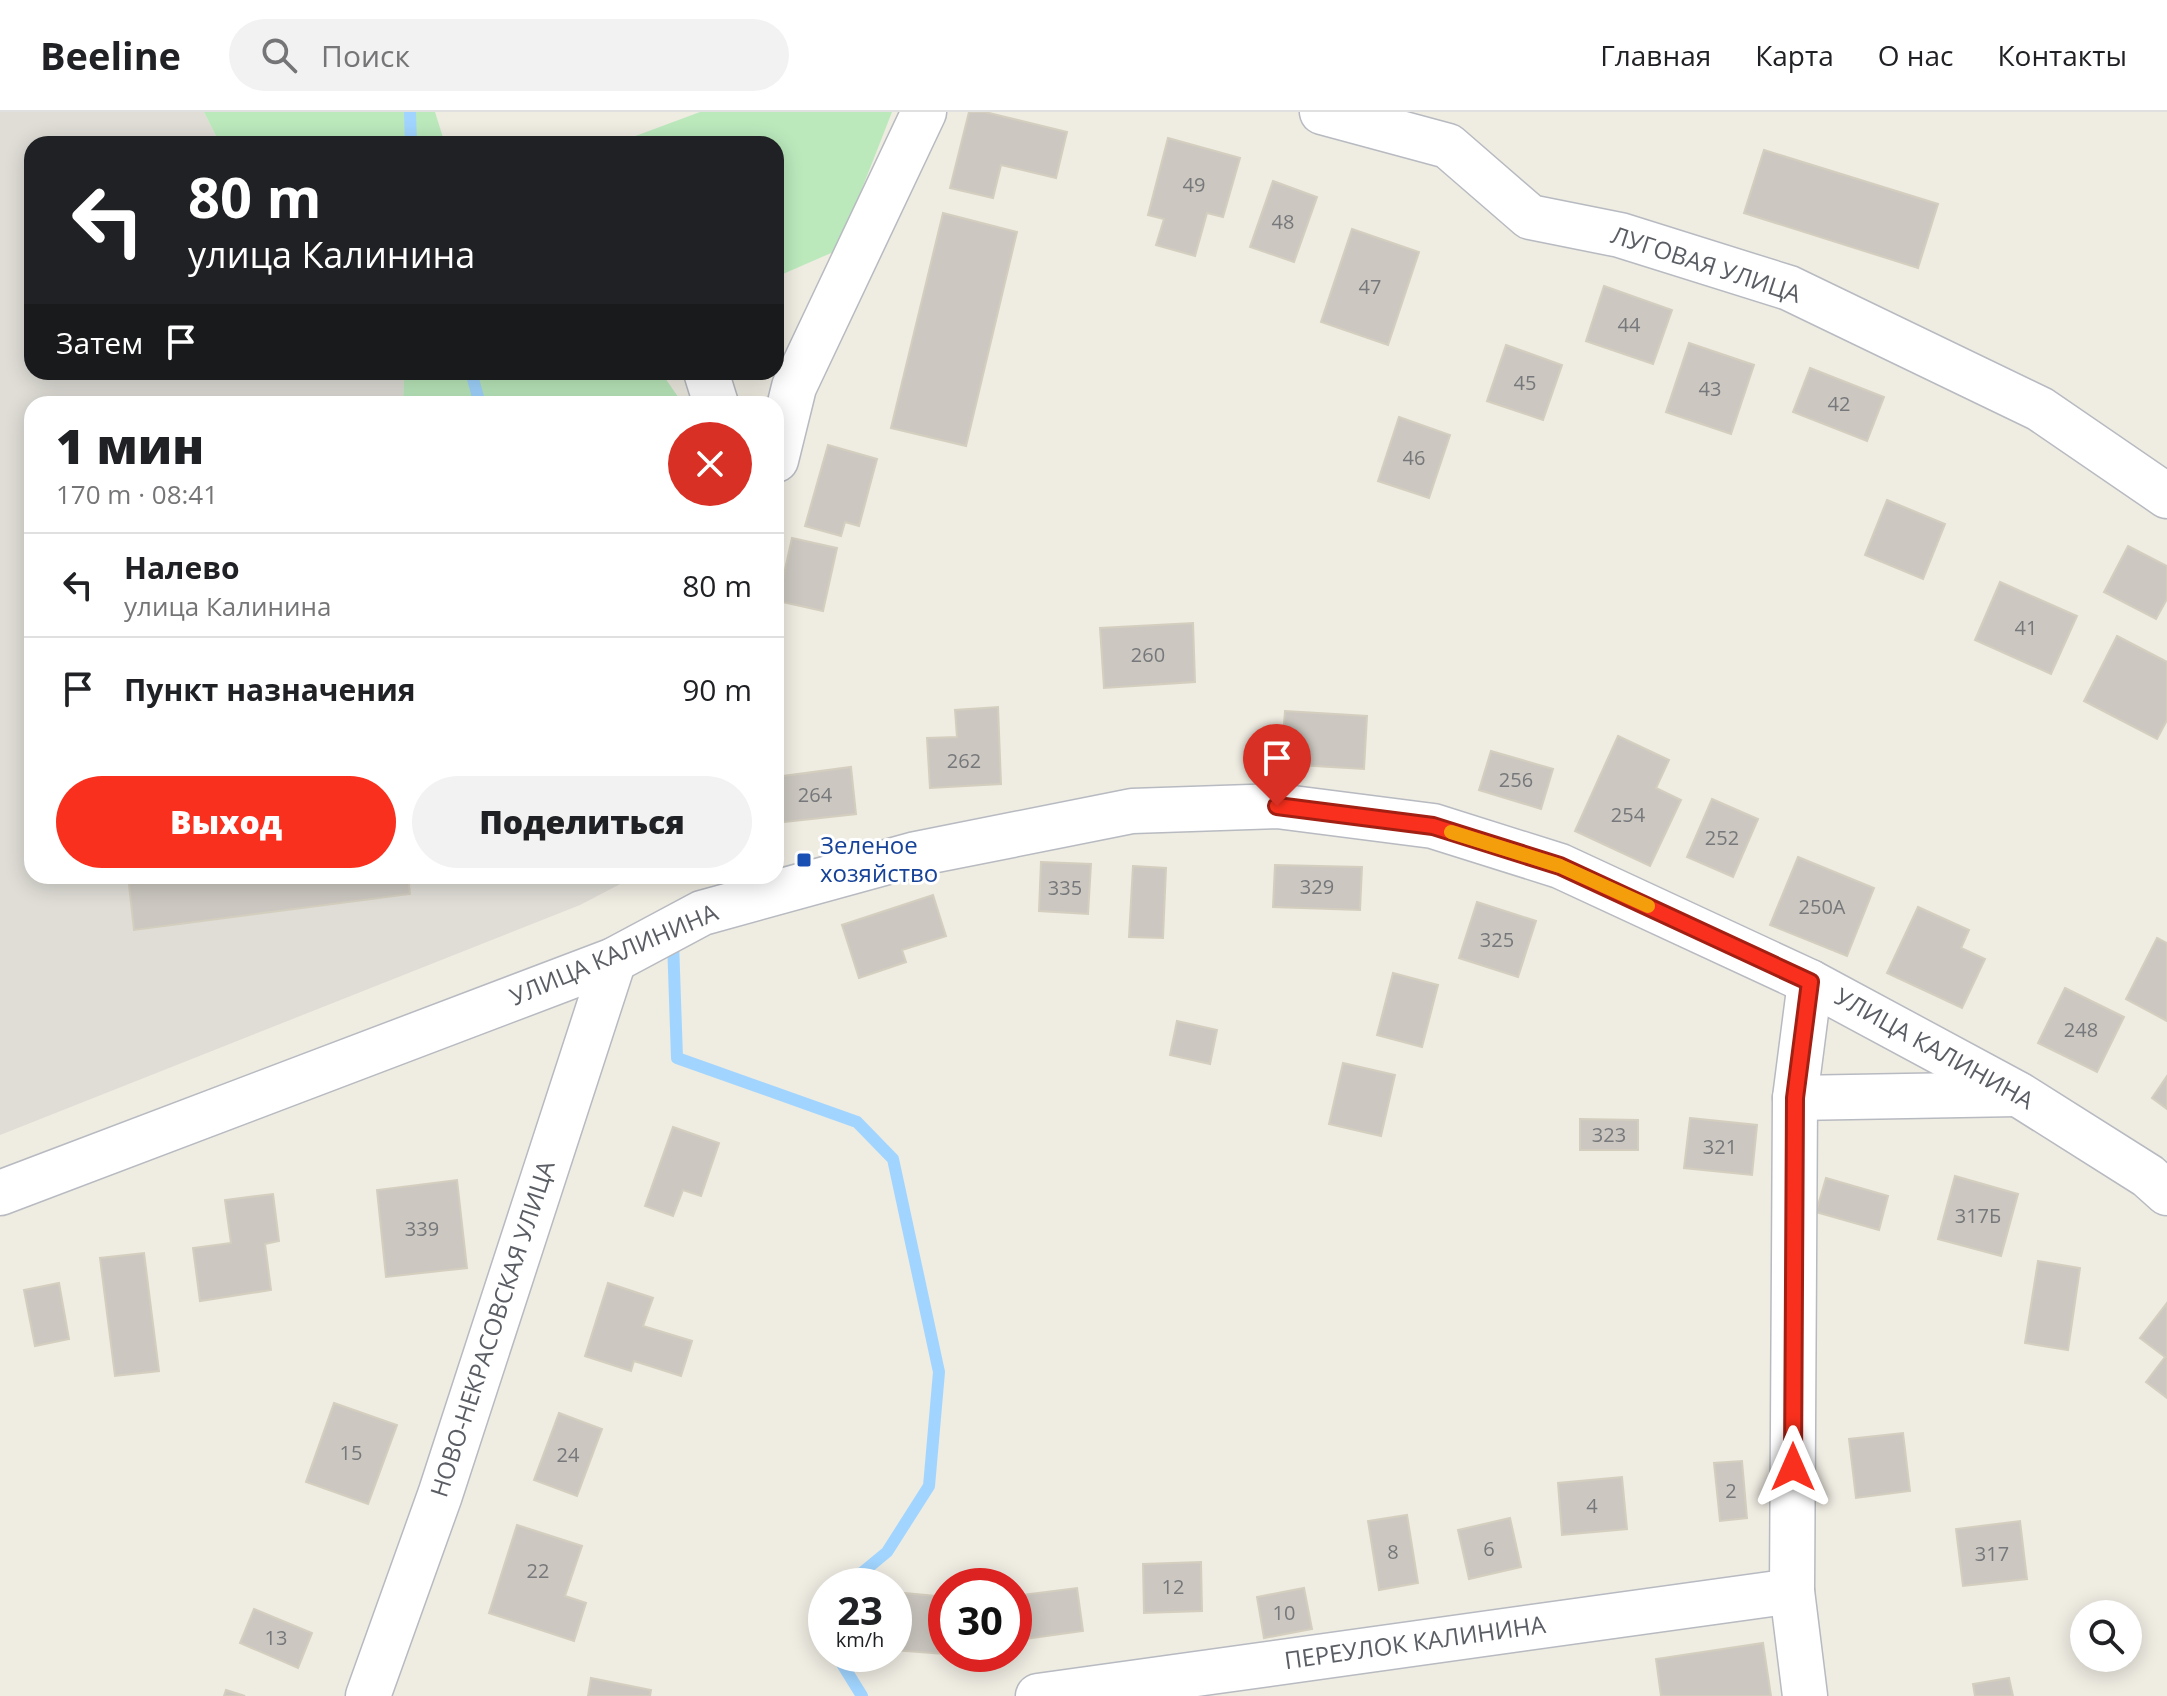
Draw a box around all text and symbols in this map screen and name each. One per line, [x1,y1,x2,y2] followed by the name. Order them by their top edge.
[229,19,789,91] search box
[40,29,181,81] text: Beeline
[257,33,301,77] icon: search
[321,35,410,76] text: Поиск
[1600,36,1711,74] text: Главная
[1755,36,1834,74] text: Карта
[1878,36,1953,74] text: О нас
[1997,36,2127,74] text: Контакты
[188,158,322,234] text: 80 m
[56,168,160,272] icon: left
[1183,171,1205,198] house number: 49
[1272,208,1294,235] house number: 48
[1607,217,1806,310] street label: ЛУГОВАЯ УЛИЦА
[188,230,475,279] text: улица Калинина
[1359,273,1381,300] house number: 47
[1618,311,1641,338] house number: 44
[159,320,203,364] icon: arrive
[56,322,143,363] text: Затем
[1514,369,1536,396] house number: 45
[1699,375,1721,402] house number: 43
[1828,390,1850,417] house number: 42
[56,413,204,478] text: 1 мин
[668,422,752,506] button: close
[1403,444,1425,471] house number: 46
[56,476,218,512] text: 170 m · 08:41
[124,547,240,588] text: Налево
[56,563,100,607] icon: left
[682,565,752,606] text: 80 m
[124,588,332,624] text: улица Калинина
[2015,614,2037,641] house number: 41
[1131,641,1165,668] house number: 260
[56,667,100,711] icon: arrive
[124,669,416,710] text: Пункт назначения
[682,669,752,710] text: 90 m
[1243,724,1311,806] pin
[1255,736,1299,780] icon: arrive
[947,747,981,774] house number: 262
[1499,766,1533,793] house number: 256
[56,776,396,868] button: Выход
[412,776,752,868] button: Поделиться
[798,781,833,808] house number: 264
[1611,801,1646,828] house number: 254
[1705,824,1739,851] house number: 252
[820,828,938,889] place label: Зеленое хозяйство
[795,851,813,869] marker: Зеленое хозяйство
[1300,873,1334,900] house number: 329
[1048,874,1082,901] house number: 335
[1799,893,1846,920] house number: 250А
[504,895,723,1012] street label: УЛИЦА КАЛИНИНА
[1480,926,1514,953] house number: 325
[1829,979,2041,1117] street label: УЛИЦА КАЛИНИНА
[2064,1016,2098,1043] house number: 248
[1592,1121,1626,1148] house number: 323
[1703,1133,1737,1160] house number: 321
[421,1155,562,1501] street label: НОВО-НЕКРАСОВСКАЯ УЛИЦА
[1955,1202,2001,1229] house number: 317Б
[405,1215,439,1242] house number: 339
[1751,1425,1835,1509] position arrow
[340,1439,362,1466] house number: 15
[557,1441,580,1468] house number: 24
[1725,1477,1737,1504] house number: 2
[1586,1492,1598,1519] house number: 4
[1483,1535,1495,1562] house number: 6
[1387,1538,1399,1565] house number: 8
[1975,1540,2009,1567] house number: 317
[527,1557,549,1584] house number: 22
[928,1568,1032,1672] speed limit sign: 30
[1162,1573,1184,1600] house number: 12
[837,1582,883,1637] text: 23
[1273,1599,1295,1626] house number: 10
[2070,1600,2142,1672] map controls
[2070,1600,2142,1672] button: search
[1282,1607,1548,1676] street label: ПЕРЕУЛОК КАЛИНИНА
[265,1624,287,1651] house number: 13
[836,1626,884,1653] text: km/h

